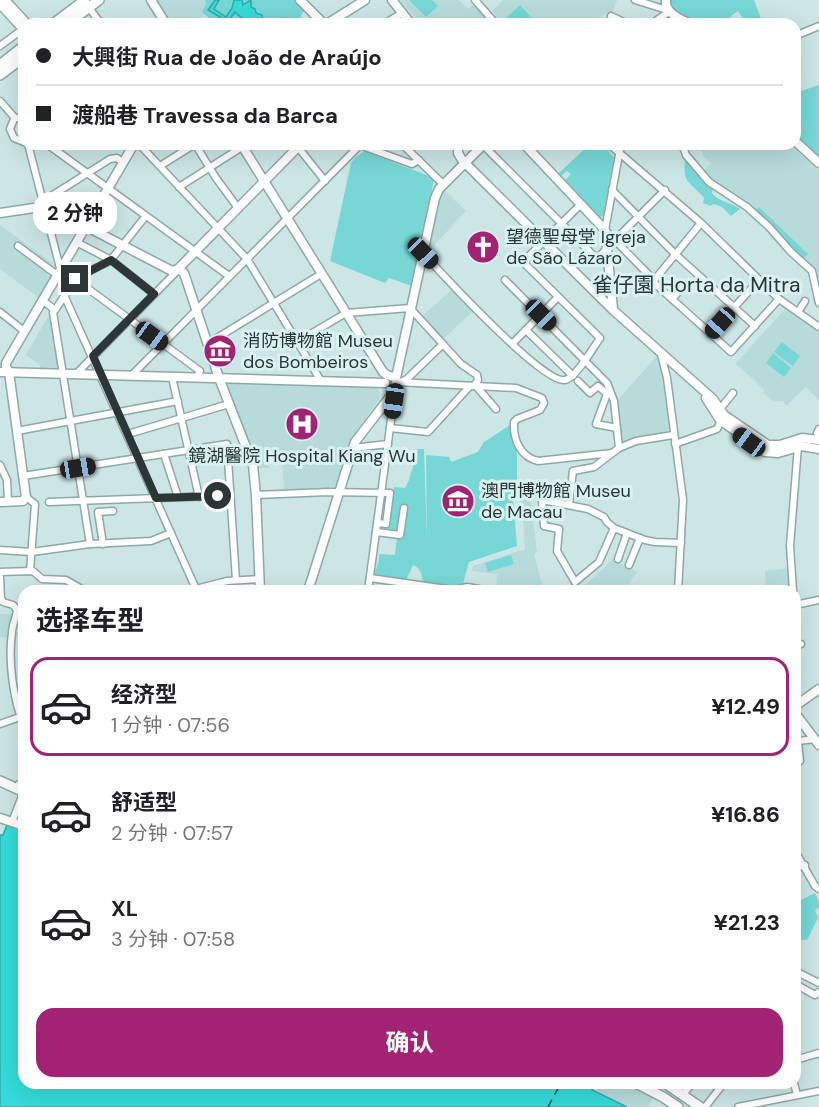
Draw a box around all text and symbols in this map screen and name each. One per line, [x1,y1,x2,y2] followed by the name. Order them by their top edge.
[72,43,382,72] text: 大興街 Rua de João de Araújo
[72,101,338,130] text: 渡船巷 Travessa da Barca
[33,192,117,234] callout: 2 分钟
[47,200,103,226] text: 2 分钟
[506,225,646,270] place label: 望德聖母堂 Igreja de São Lázaro
[465,229,501,265] church icon: 望德聖母堂 Igreja de São Lázaro
[404,234,442,272] car
[61,265,88,292] route end
[592,271,800,299] district label: 雀仔園 Horta da Mitra
[522,296,560,334] car
[701,304,739,342] car
[132,318,172,354] car
[243,329,393,374] place label: 消防博物館 Museu dos Bombeiros
[202,333,238,369] museum icon: 消防博物館 Museu dos Bombeiros
[383,382,405,420] car
[284,406,320,442] hospital icon: 鏡湖醫院 Hospital Kiang Wu
[729,424,769,460] car
[188,444,416,468] place label: 鏡湖醫院 Hospital Kiang Wu
[59,456,97,480] car
[481,479,631,524] place label: 澳門博物館 Museu de Macau
[204,482,231,509] route start
[440,483,476,519] museum icon: 澳門博物館 Museu de Macau
[36,603,144,638] text: 选择车型
[39,680,93,734] icon: car
[111,680,177,709] text: 经济型
[711,692,780,721] text: ¥12.49
[111,712,230,738] text: 1 分钟 · 07:56
[39,788,93,842] icon: car
[111,788,177,817] text: 舒适型
[711,800,780,829] text: ¥16.86
[111,820,233,846] text: 2 分钟 · 07:57
[111,894,138,923] text: XL
[39,896,93,950] icon: car
[713,908,780,937] text: ¥21.23
[111,926,235,952] text: 3 分钟 · 07:58
[36,1008,783,1077] button: 确认

